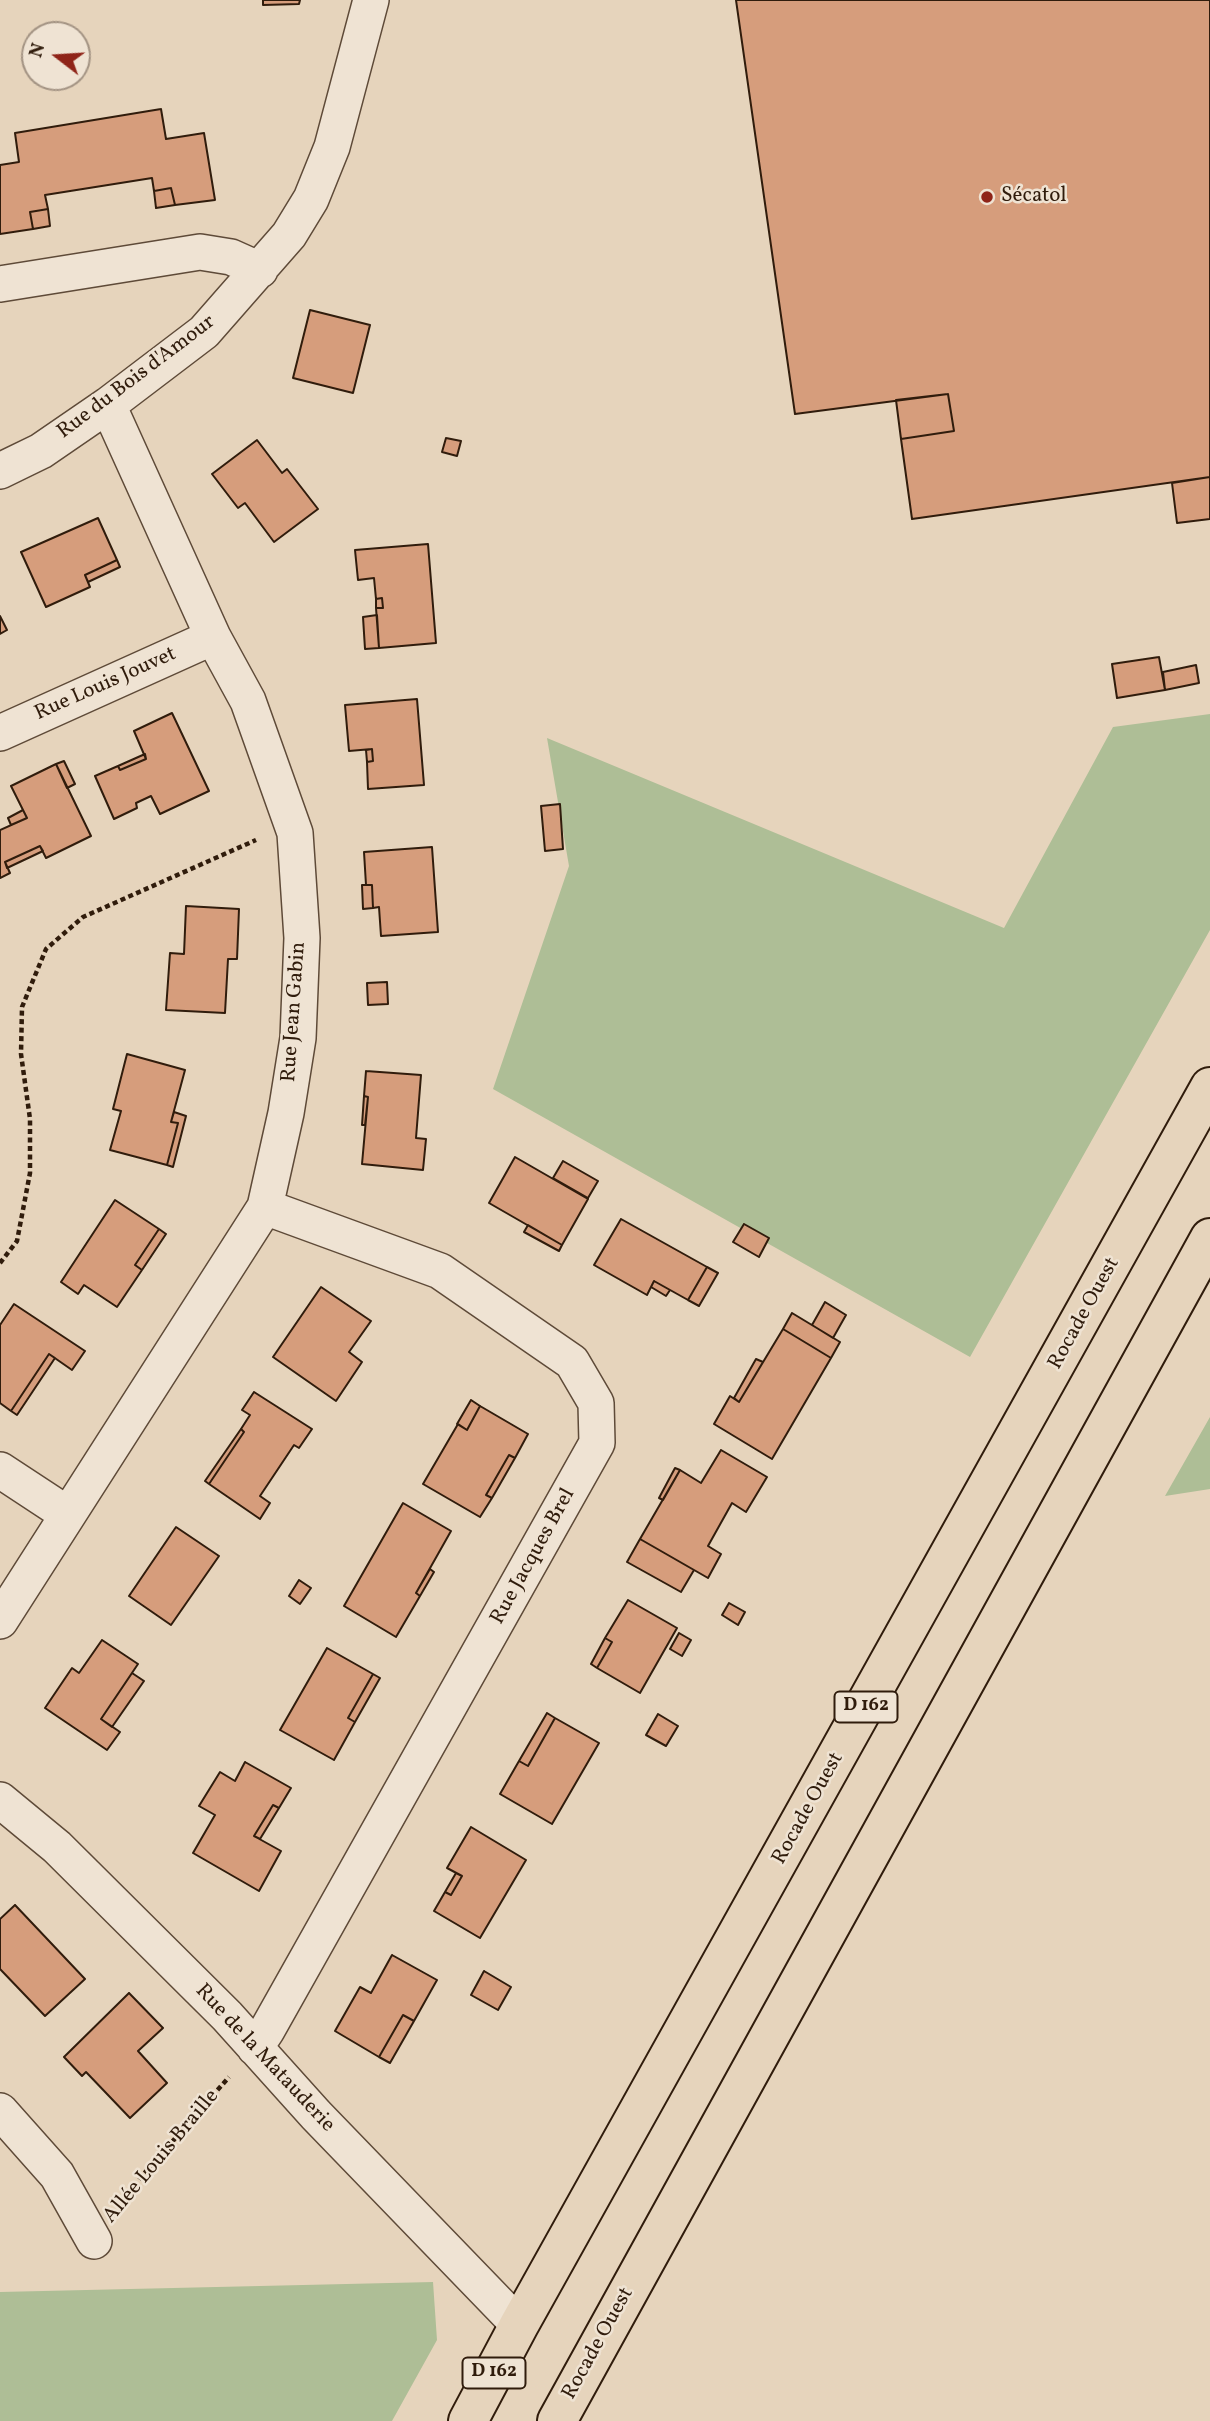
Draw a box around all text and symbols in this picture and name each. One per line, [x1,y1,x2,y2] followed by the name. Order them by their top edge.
[21,21,91,91] north arrow
[23,40,52,61] text: N
[1001,184,1066,210] place label: Sécatol
[979,189,995,205] marker: Sécatol
[53,310,221,446] street label: Rue du Bois d'Amour
[31,643,181,727] street label: Rue Louis Jouvet
[278,941,312,1083] street label: Rue Jean Gabin
[1044,1253,1126,1375] street label: Rocade Ouest
[486,1485,582,1629] street label: Rue Jacques Brel
[834,1692,898,1722] road number: D 162
[768,1748,850,1870] street label: Rocade Ouest
[189,1980,339,2138] street label: Rue de la Matauderie
[99,2085,225,2229] street label: Allée Louis Braille
[558,2283,640,2405] street label: Rocade Ouest
[462,2358,526,2388] road number: D 162

